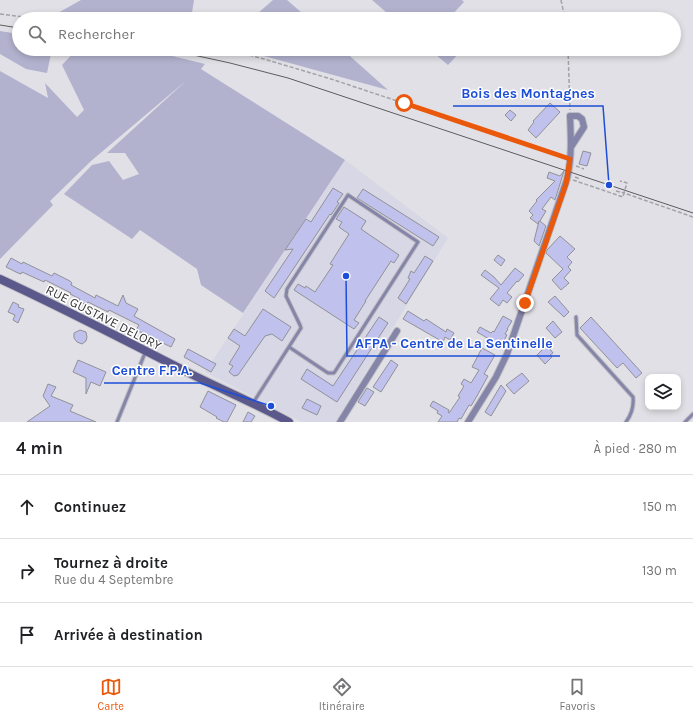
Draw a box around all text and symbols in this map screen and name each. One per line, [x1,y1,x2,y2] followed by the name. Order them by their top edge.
[12,12,681,56] search box
[26,23,48,45] icon: search
[58,25,135,43] text: Rechercher
[453,80,603,106] callout: Bois des Montagnes
[461,85,595,102] text: Bois des Montagnes
[395,94,413,112] route start
[43,282,164,353] street label: RUE GUSTAVE DELORY
[516,294,534,312] route end
[347,330,560,356] callout: AFPA - Centre de La Sentinelle
[355,335,553,352] text: AFPA - Centre de La Sentinelle
[104,357,200,383] callout: Centre F.P.A.
[112,362,192,379] text: Centre F.P.A.
[645,374,681,410] map controls
[645,374,681,410] button: layers
[16,438,63,458] text: 4 min
[594,441,677,456] text: À pied · 280 m
[16,496,38,518] icon: ahead
[54,498,126,516] text: Continuez
[642,499,677,514] text: 150 m
[54,554,168,572] text: Tournez à droite
[16,560,38,582] icon: right
[642,563,677,578] text: 130 m
[54,572,174,587] text: Rue du 4 Septembre
[16,624,38,646] icon: arrive
[54,626,203,644] text: Arrivée à destination
[97,676,124,713] tab: Carte
[319,676,365,713] tab: Itinéraire
[559,676,596,713] tab: Favoris

